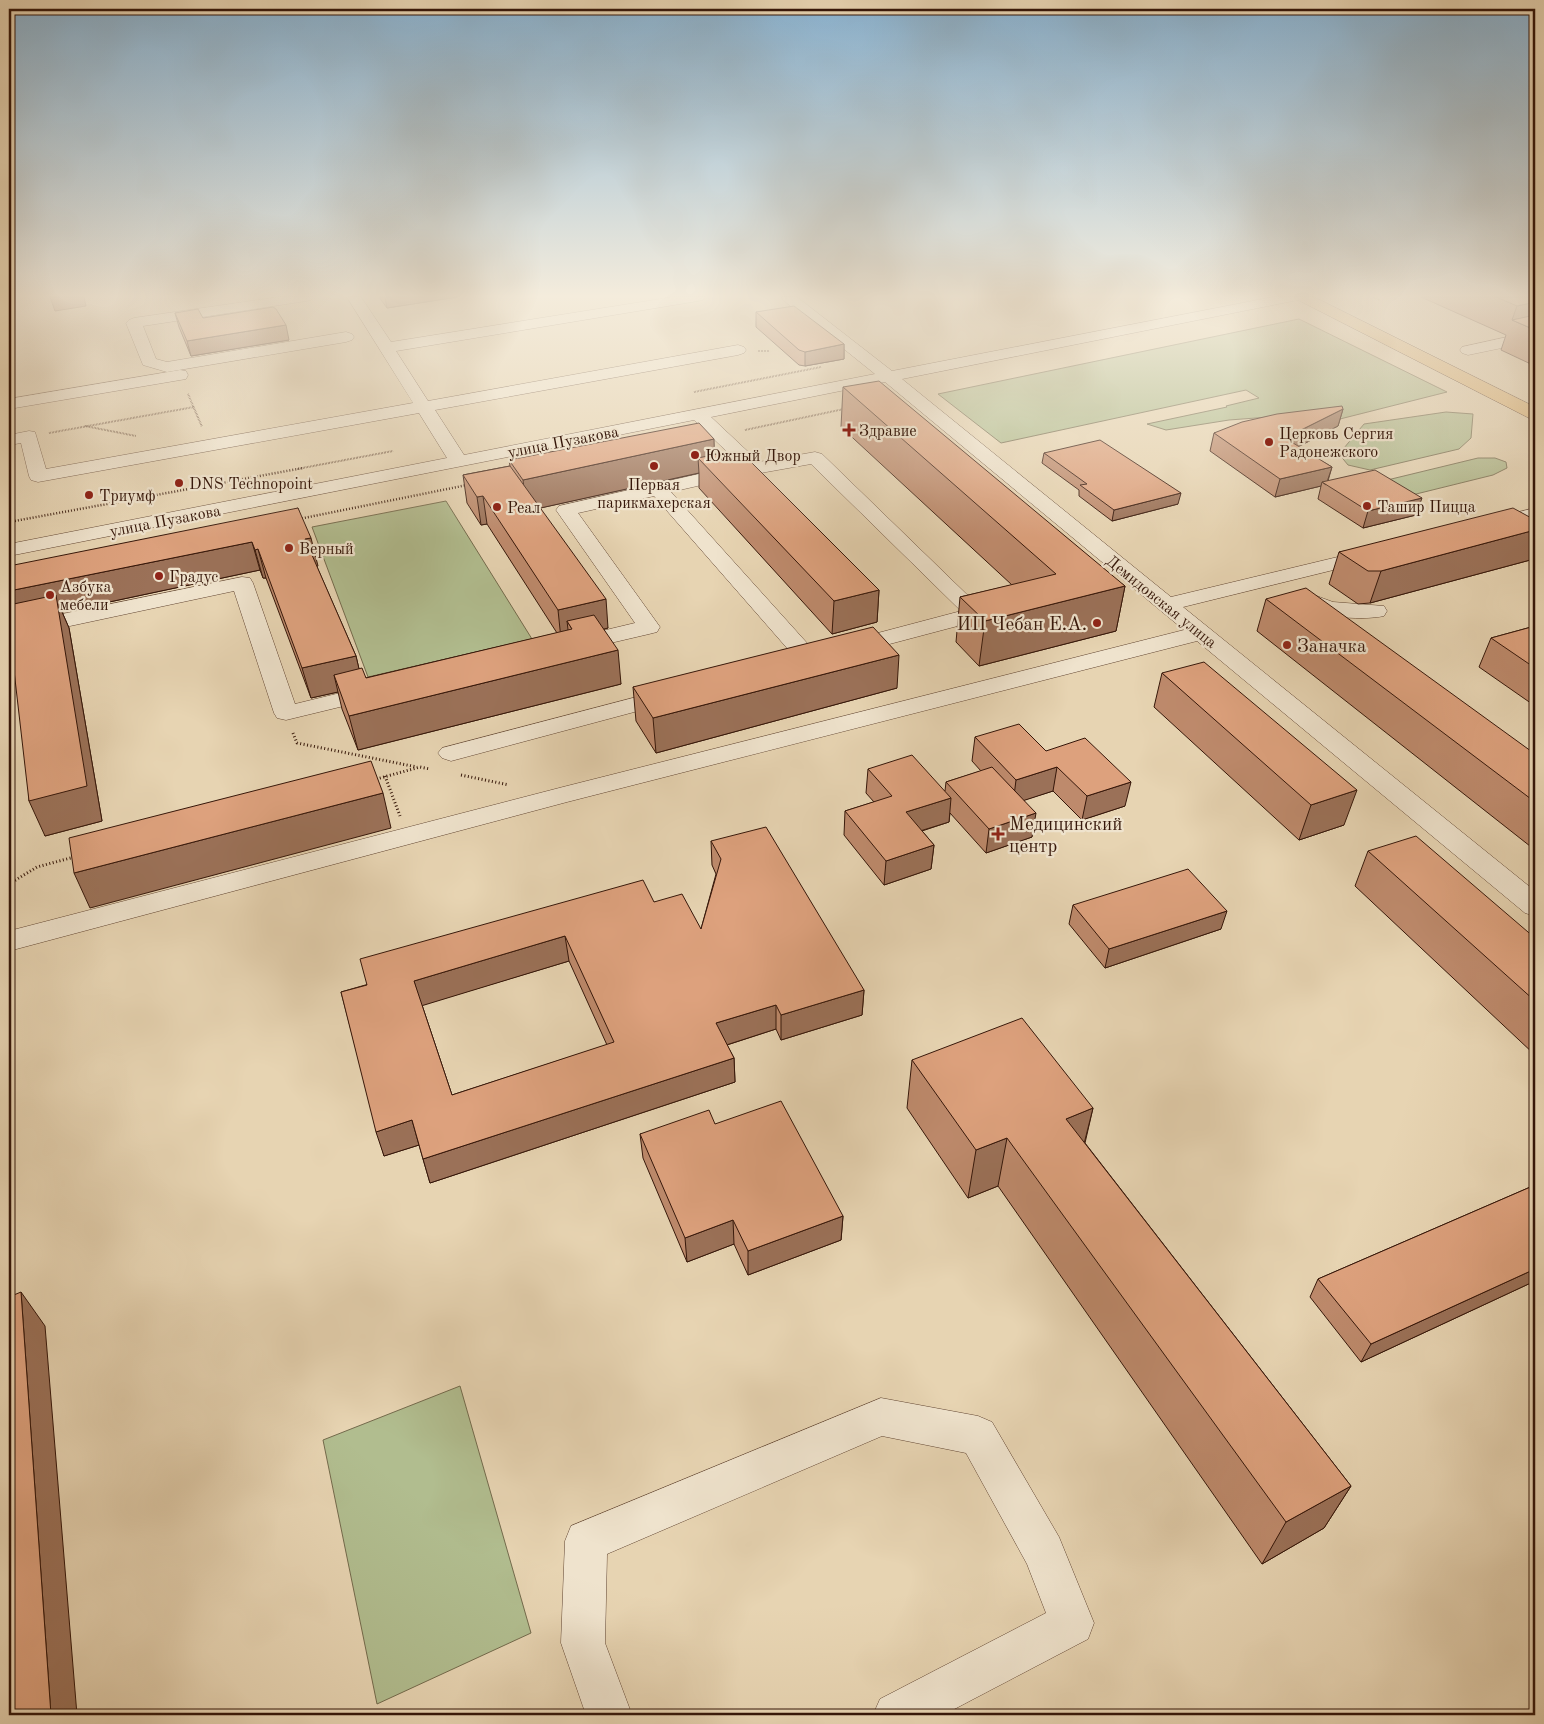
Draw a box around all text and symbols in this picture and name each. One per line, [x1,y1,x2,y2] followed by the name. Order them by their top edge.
[506,424,620,462] street label: улица Пузакова
[843,424,855,436] marker: Здравие
[859,424,917,440] place label: Здравие
[1279,427,1393,461] place label: Церковь Сергия Радонежского
[1263,436,1275,448] marker: Церковь Сергия Радонежского
[689,449,701,461] marker: Южный Двор
[705,449,801,465] place label: Южный Двор
[648,460,660,472] marker: Первая парикмахерская
[173,477,185,489] marker: DNS Technopoint
[189,477,313,493] place label: DNS Technopoint
[597,478,711,512] place label: Первая парикмахерская
[83,489,95,501] marker: Триумф
[99,489,156,505] place label: Триумф
[1361,500,1373,512] marker: Ташир Пицца
[1377,500,1476,516] place label: Ташир Пицца
[491,501,503,513] marker: Реал
[507,501,540,517] place label: Реал
[108,503,222,541] street label: улица Пузакова
[283,542,295,554] marker: Верный
[299,542,354,558] place label: Верный
[1102,553,1219,652] street label: Демидовская улица
[153,570,165,582] marker: Градус
[169,570,218,586] place label: Градус
[60,580,112,614] place label: Азбука мебели
[44,589,56,601] marker: Азбука мебели
[957,616,1087,635] place label: ИП Чебан Е.А.
[1091,617,1103,629] marker: ИП Чебан Е.А.
[1297,638,1367,657] place label: Заначка
[1281,639,1293,651] marker: Заначка
[1009,816,1123,857] place label: Медицинский центр
[991,827,1005,841] marker: Медицинский центр

